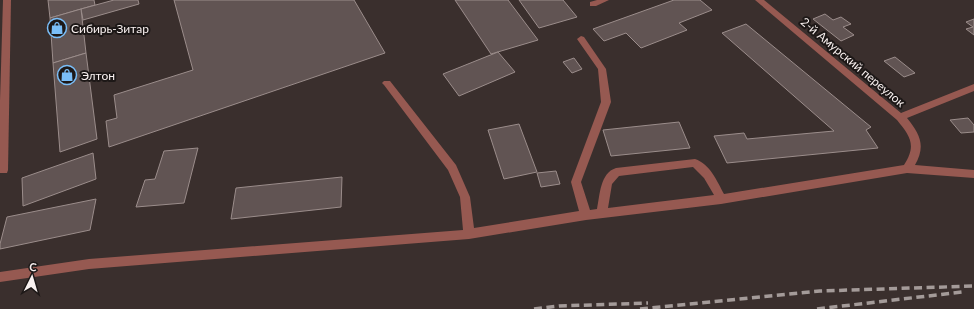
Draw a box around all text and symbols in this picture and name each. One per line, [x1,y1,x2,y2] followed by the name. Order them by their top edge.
[798,14,909,110] street label: 2-й Амурский переулок
[46,17,68,39] shop icon: Сибирь-Зитар
[71,21,149,36] place label: Сибирь-Зитар
[56,64,78,86] shop icon: Элтон
[81,68,115,83] place label: Элтон
[12,257,52,297] north arrow
[29,260,38,273] text: С

